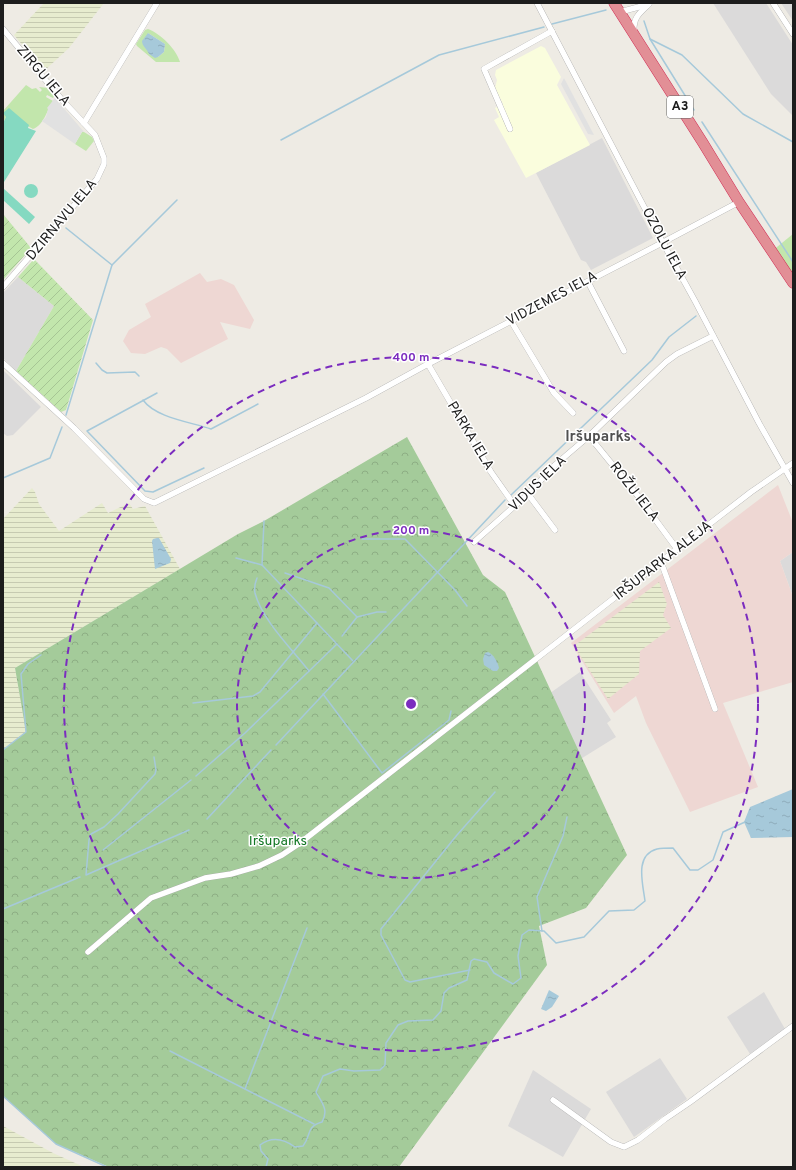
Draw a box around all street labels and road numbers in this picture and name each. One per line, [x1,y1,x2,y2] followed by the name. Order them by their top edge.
[13,42,73,110] street label: ZIRGU IELA
[667,96,693,118] road number: A3
[23,176,101,264] street label: DZIRNAVU IELA
[638,205,690,283] street label: OZOLU IELA
[504,268,600,330] street label: VIDZEMES IELA
[443,399,497,473] street label: PARKA IELA
[506,452,570,516] street label: VIDUS IELA
[605,458,663,525] street label: ROŽU IELA
[610,517,715,605] street label: IRŠUPARKA ALEJA

